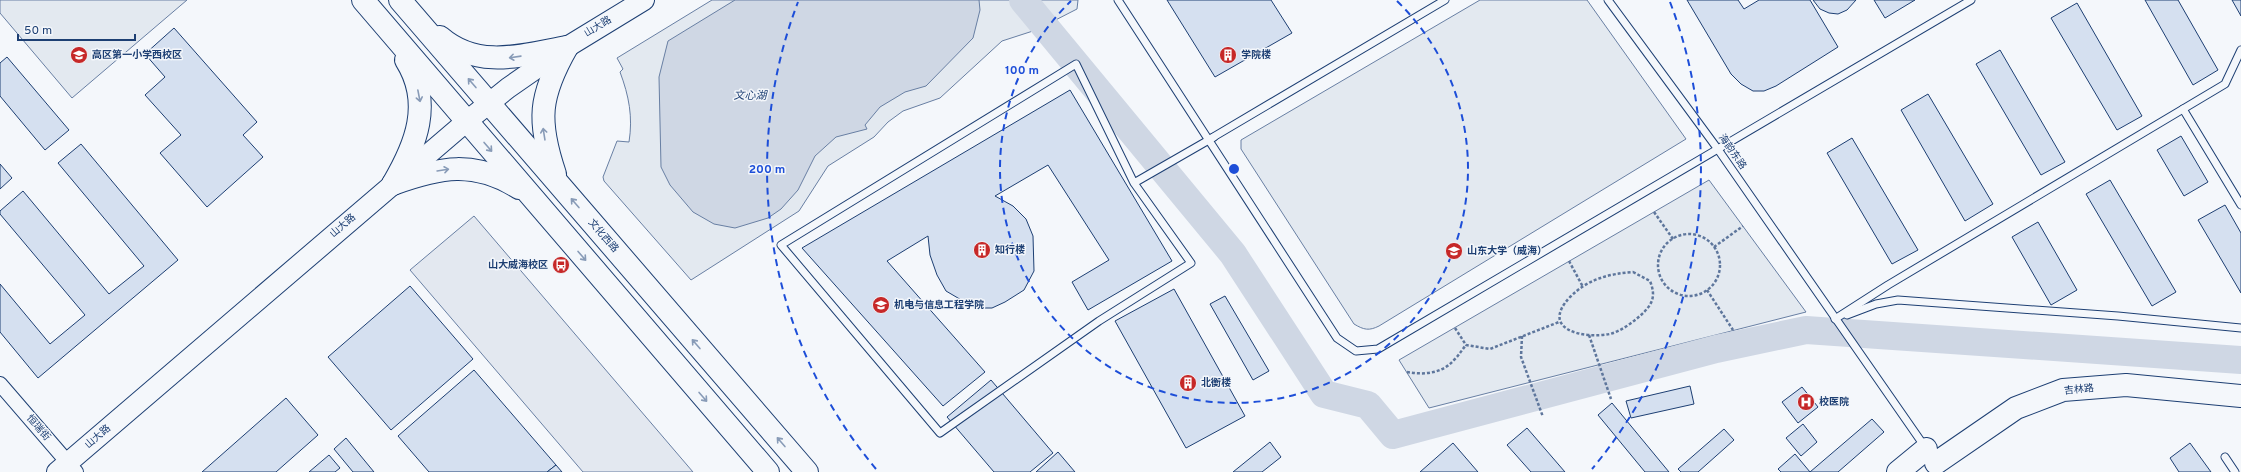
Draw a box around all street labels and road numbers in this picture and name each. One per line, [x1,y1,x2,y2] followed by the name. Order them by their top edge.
[582,14,614,40] street label: 山大路
[1715,132,1749,172] street label: 海韵东路
[327,211,359,241] street label: 山大路
[585,217,621,255] street label: 文化西路
[2063,382,2095,398] street label: 吉林路
[23,412,53,444] street label: 恒瑞街
[82,422,114,452] street label: 山大路

